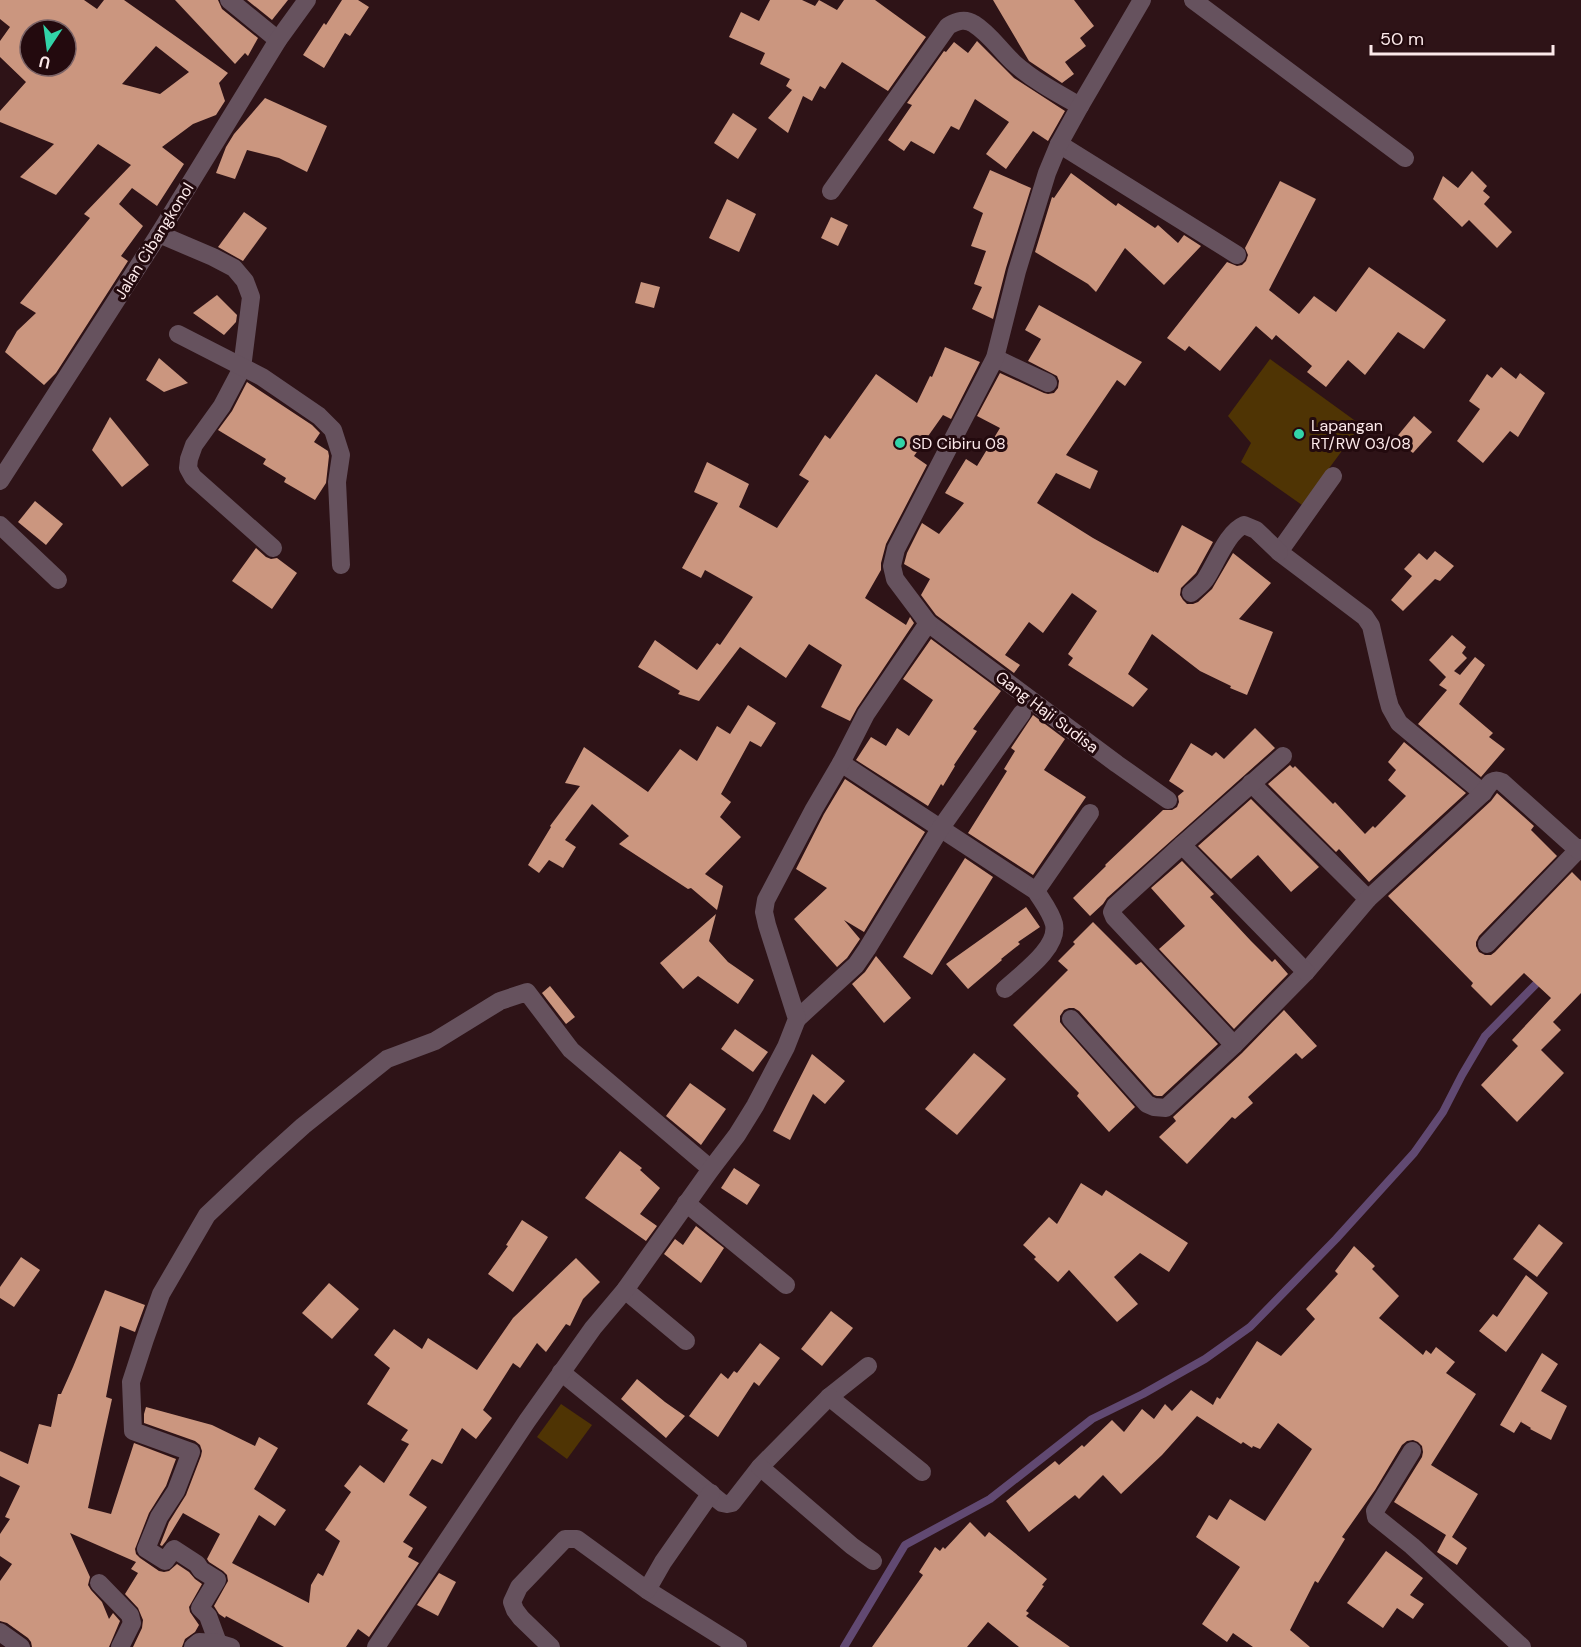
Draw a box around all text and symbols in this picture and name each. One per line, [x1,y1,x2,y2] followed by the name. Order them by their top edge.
[18,18,78,78] north arrow
[1371,18,1552,56] scale bar
[1380,27,1424,51] text: 50 m
[37,51,52,74] text: U
[110,179,198,303] street label: Jalan Cibangkonol
[1311,415,1411,454] place label: Lapangan RT/RW 03/08
[1292,427,1306,441] marker: Lapangan RT/RW 03/08
[912,433,1006,454] place label: SD Cibiru 08
[893,436,907,450] marker: SD Cibiru 08
[991,666,1103,758] street label: Gang Haji Sudisa

